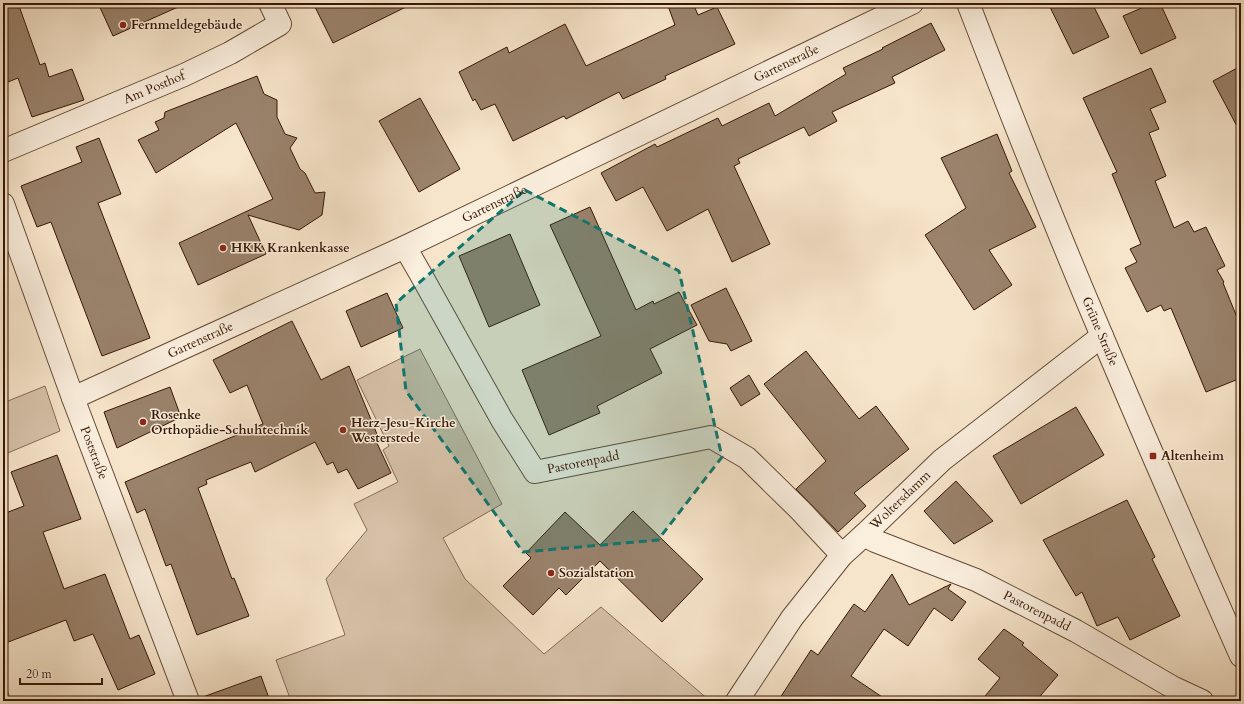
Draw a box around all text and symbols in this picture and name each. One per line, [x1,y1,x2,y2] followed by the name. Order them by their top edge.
[131,16,243,34] place label: Fernmeldegebäude
[118,20,128,30] marker: Fernmeldegebäude
[751,40,822,87] street label: Gartenstraße
[121,66,190,108] street label: Am Posthof
[459,180,530,227] street label: Gartenstraße
[231,239,350,257] place label: HKK Krankenkasse
[218,243,228,253] marker: HKK Krankenkasse
[1077,294,1123,369] street label: Grüne Straße
[165,317,236,363] street label: Gartenstraße
[151,406,309,439] place label: Rosenke Orthopädie-Schuhtechnik
[350,414,456,447] place label: Herz-Jesu-Kirche Westerstede
[138,417,148,427] marker: Rosenke Orthopädie-Schuhtechnik
[76,424,112,482] street label: Poststraße
[338,425,348,435] marker: Herz-Jesu-Kirche Westerstede
[545,446,621,478] street label: Pastorenpadd
[1161,447,1224,465] place label: Altenheim
[1148,451,1158,461] marker: Altenheim
[865,467,935,535] street label: Woltersdamm
[559,564,635,582] place label: Sozialstation
[546,568,556,578] marker: Sozialstation
[1000,586,1074,636] street label: Pastorenpadd
[20,660,102,686] scale bar
[26,666,53,682] text: 20 m

